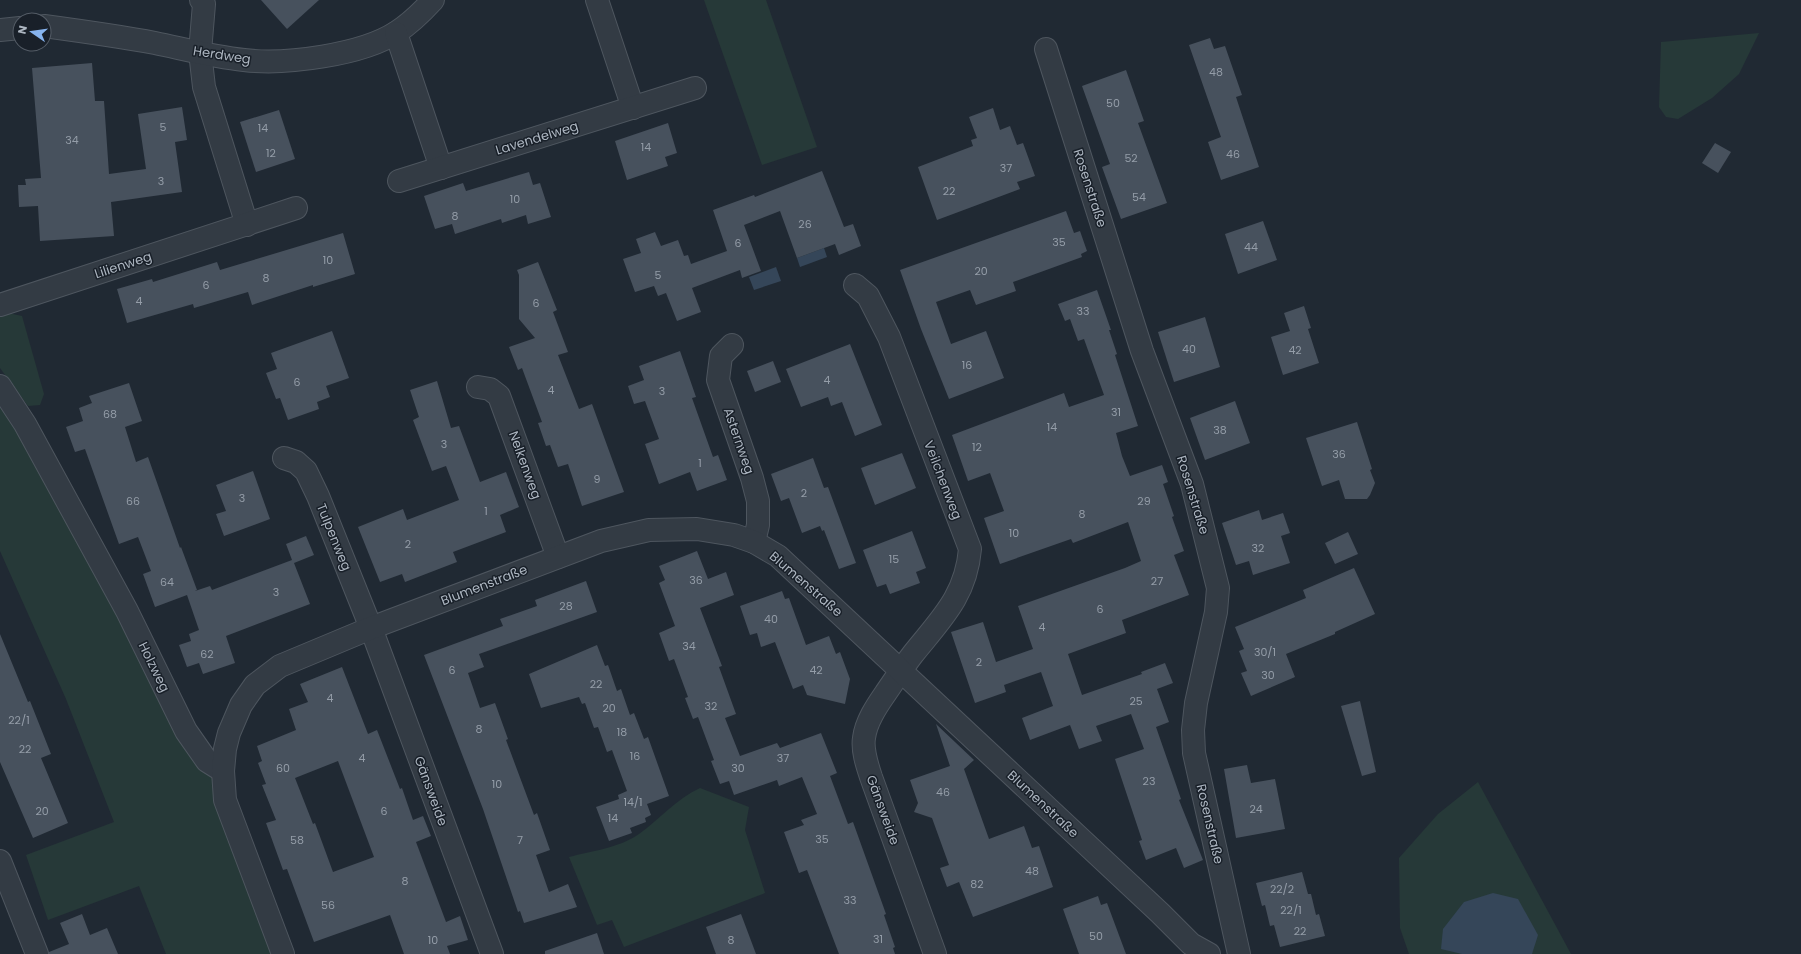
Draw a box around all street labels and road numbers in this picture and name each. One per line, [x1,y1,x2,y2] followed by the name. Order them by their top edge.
[192,41,252,69] street label: Herdweg
[493,116,581,160] street label: Lavendelweg
[1068,146,1112,230] street label: Rosenstraße
[92,247,154,283] street label: Lilienweg
[719,405,759,477] street label: Asternweg
[504,428,546,502] street label: Nelkenweg
[919,438,967,522] street label: Veilchenweg
[1172,453,1214,537] street label: Rosenstraße
[312,500,356,574] street label: Tulpenweg
[765,547,847,621] street label: Blumenstraße
[438,560,530,610] street label: Blumenstraße
[134,639,174,695] street label: Holzweg
[410,754,452,828] street label: Gänsweide
[1003,766,1083,842] street label: Blumenstraße
[862,773,904,847] street label: Gänsweide
[1192,782,1228,866] street label: Rosenstraße

